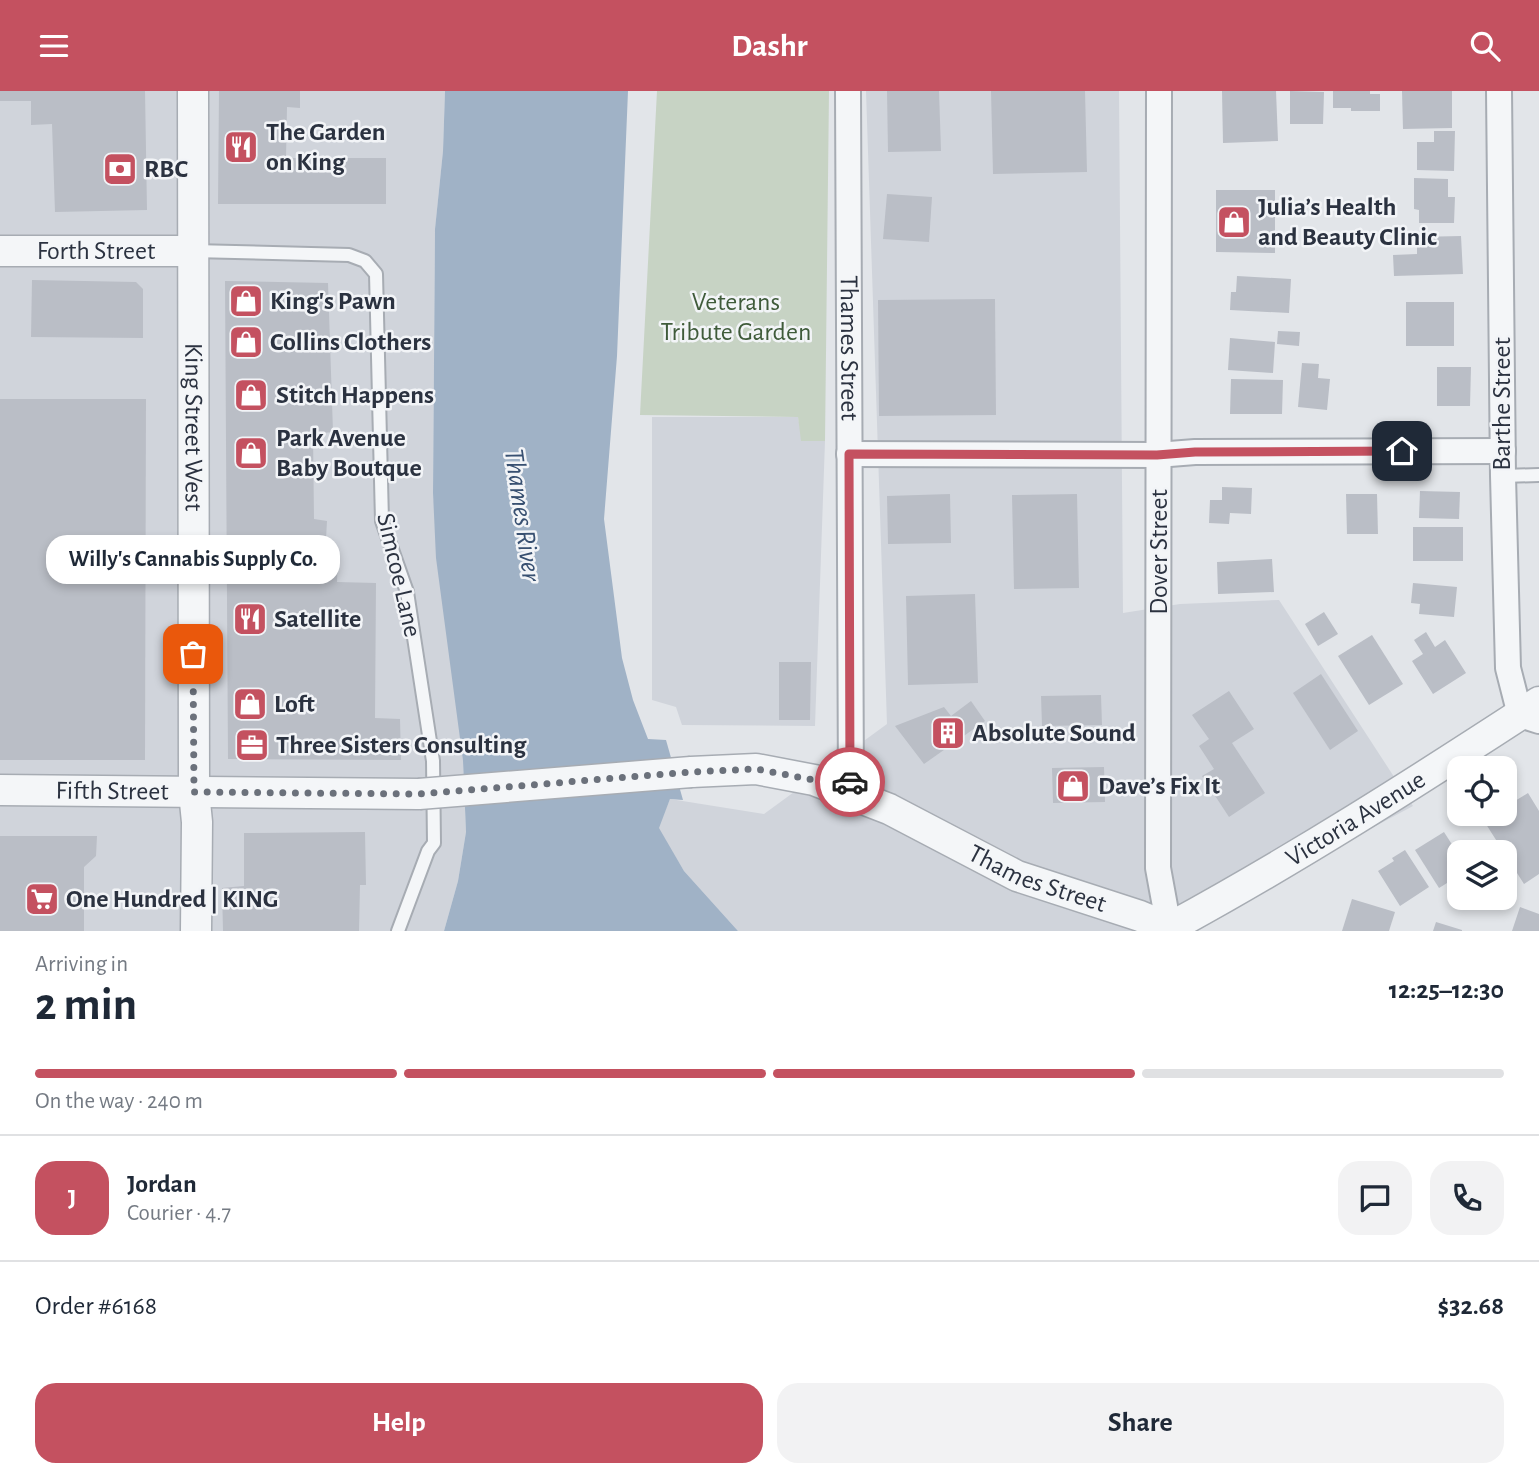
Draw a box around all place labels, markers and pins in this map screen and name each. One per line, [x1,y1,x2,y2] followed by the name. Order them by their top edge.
[266,119,386,175] place label: The Garden on King
[222,128,260,166] restaurant icon: The Garden on King
[101,150,139,188] bank icon: RBC
[144,156,188,182] place label: RBC
[1258,194,1437,250] place label: Julia’s Health and Beauty Clinic
[1215,203,1253,241] shop icon: Julia’s Health and Beauty Clinic
[227,282,265,320] shop icon: King's Pawn
[270,288,396,314] place label: King's Pawn
[227,323,265,361] shop icon: Collins Clothers
[270,329,431,355] place label: Collins Clothers
[232,376,270,414] shop icon: Stitch Happens
[276,382,434,408] place label: Stitch Happens
[1372,421,1432,481] pin
[276,425,422,481] place label: Park Avenue Baby Boutque
[232,434,270,472] shop icon: Park Avenue Baby Boutque
[46,535,340,584] callout: Willy's Cannabis Supply Co.
[231,600,269,638] restaurant icon: Satellite
[274,606,361,632] place label: Satellite
[163,624,223,684] pin
[231,685,269,723] shop icon: Loft
[274,691,315,717] place label: Loft
[929,714,967,752] building icon: Absolute Sound
[972,720,1136,746] place label: Absolute Sound
[233,726,271,764] office icon: Three Sisters Consulting
[276,732,527,758] place label: Three Sisters Consulting
[1054,767,1092,805] shop icon: Dave’s Fix It
[1098,773,1220,799] place label: Dave’s Fix It
[23,880,61,918] supermarket icon: One Hundred | KING
[66,886,278,914] place label: One Hundred | KING

